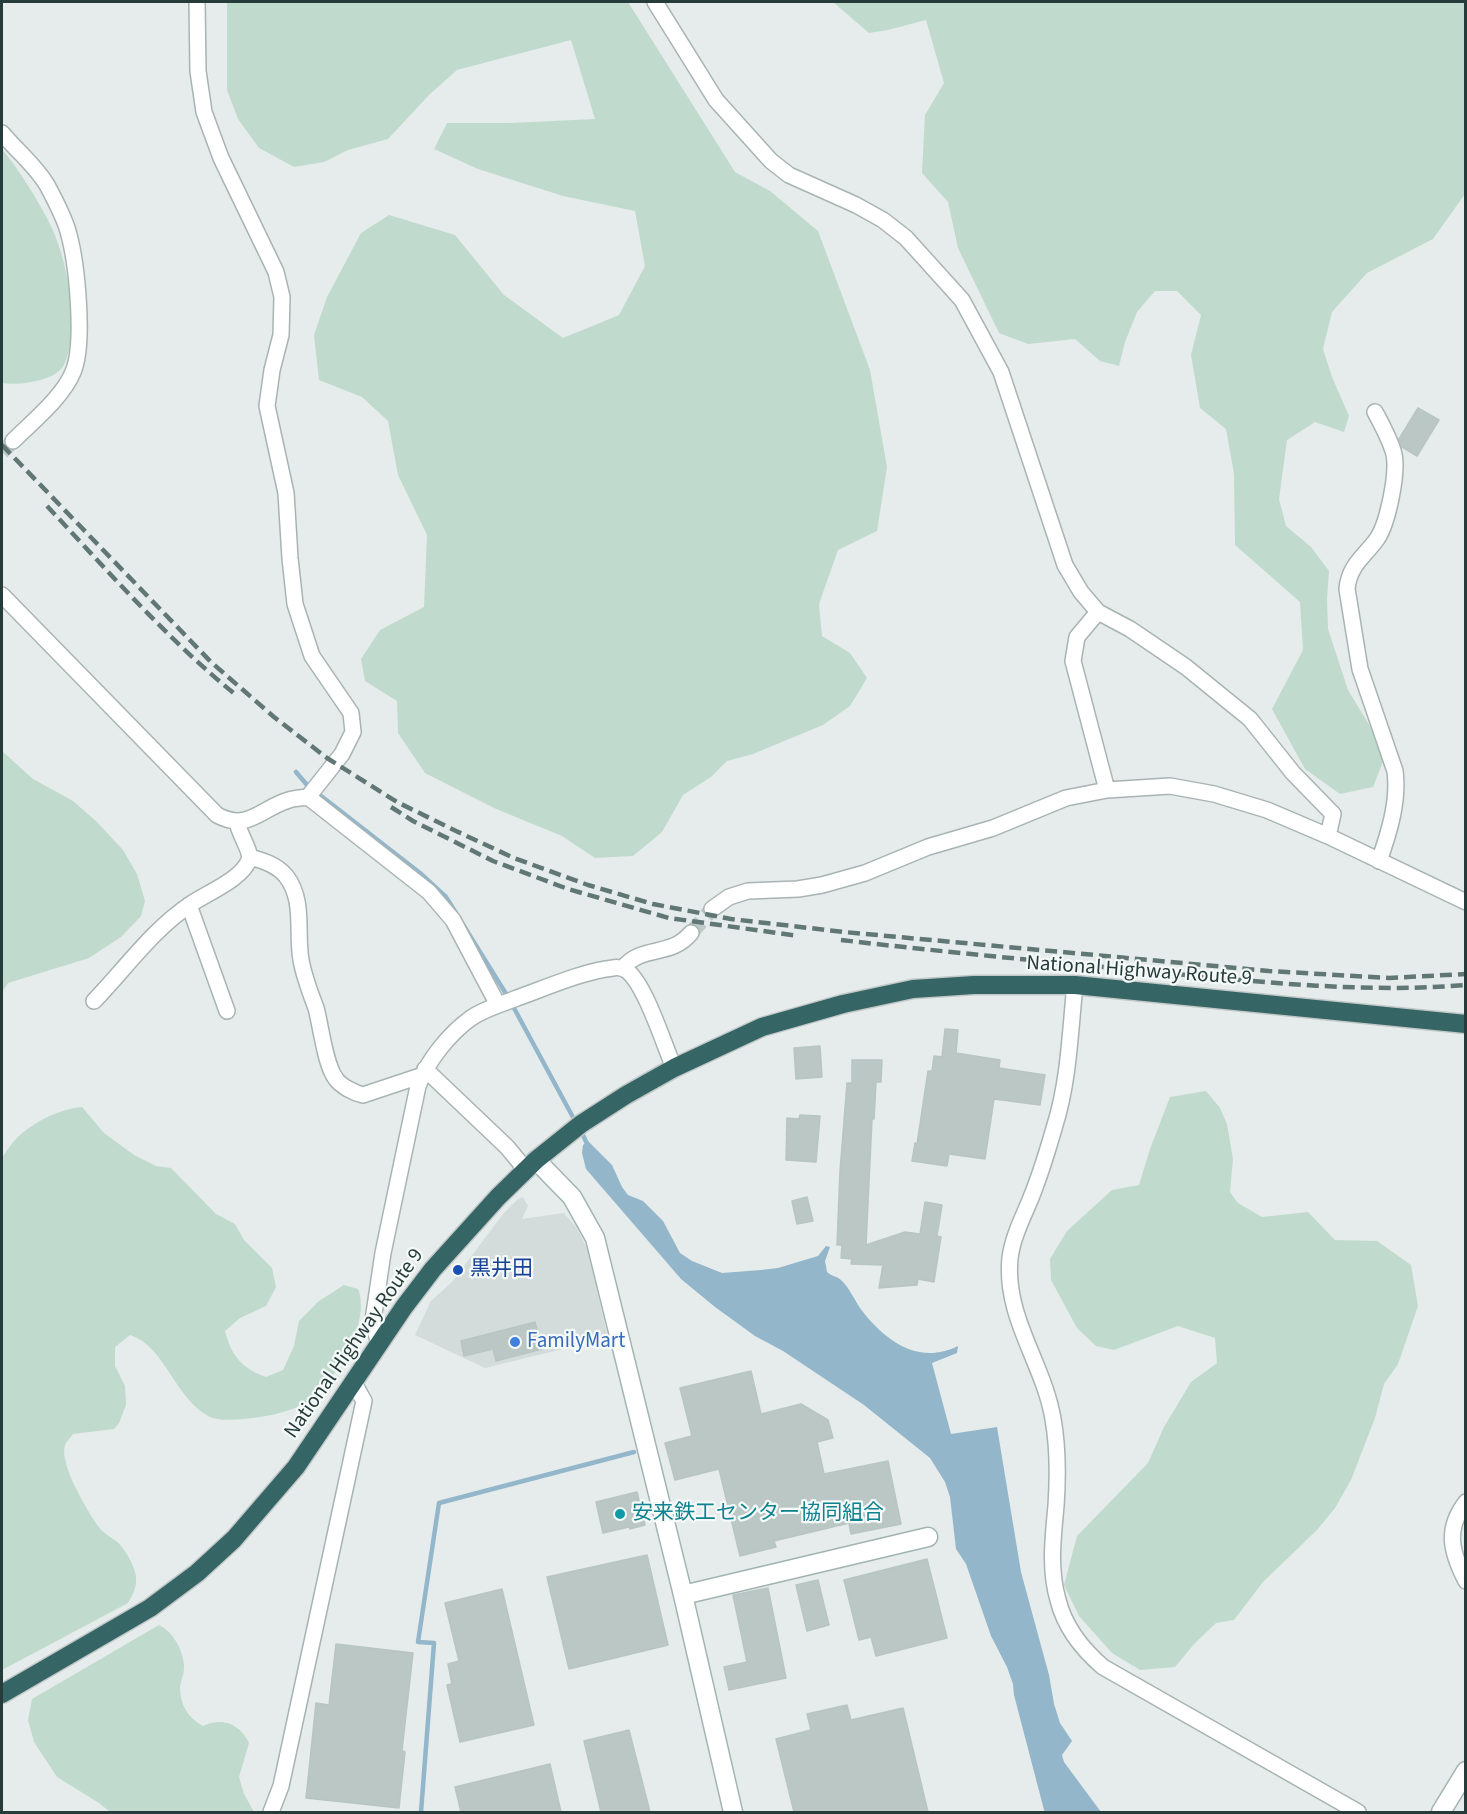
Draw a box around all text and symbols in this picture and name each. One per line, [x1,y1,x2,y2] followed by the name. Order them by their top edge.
[1025,952,1253,992] street label: National Highway Route 9
[280,1244,430,1444] street label: National Highway Route 9
[470,1257,533,1283] place label: 黒井田
[451,1263,465,1277] marker: 黒井田
[527,1329,625,1355] place label: FamilyMart
[508,1335,522,1349] marker: FamilyMart
[632,1501,884,1527] place label: 安来鉄工センター協同組合
[613,1507,627,1521] marker: 安来鉄工センター協同組合

